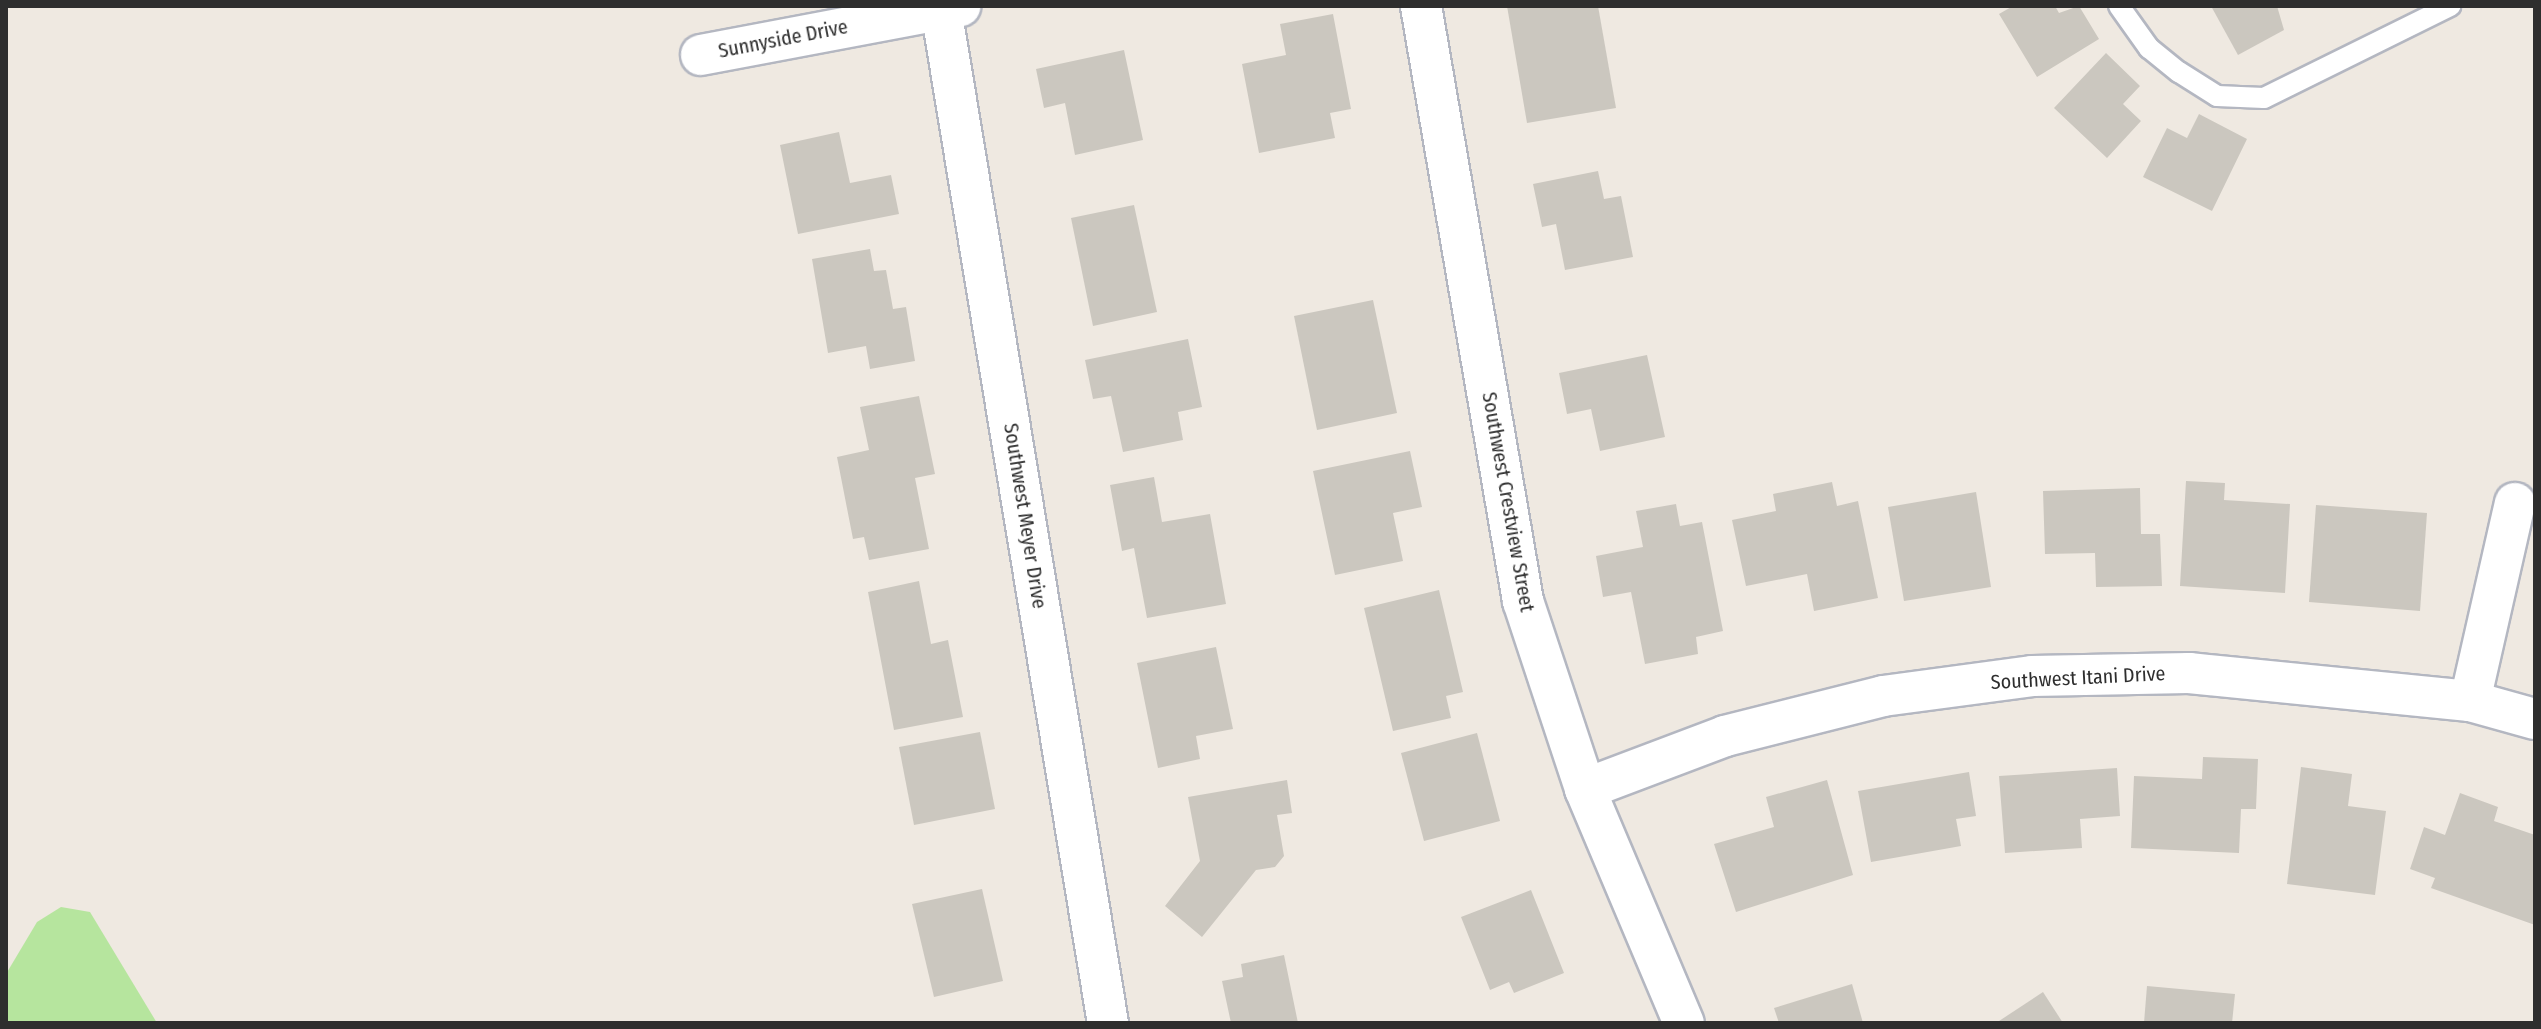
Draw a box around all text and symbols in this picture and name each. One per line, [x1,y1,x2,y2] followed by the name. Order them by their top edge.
[716,15,850,63] street label: Sunnyside Drive
[1477,390,1539,614] street label: Southwest Crestview Street
[998,422,1052,610] street label: Southwest Meyer Drive
[1990,661,2166,695] street label: Southwest Itani Drive

